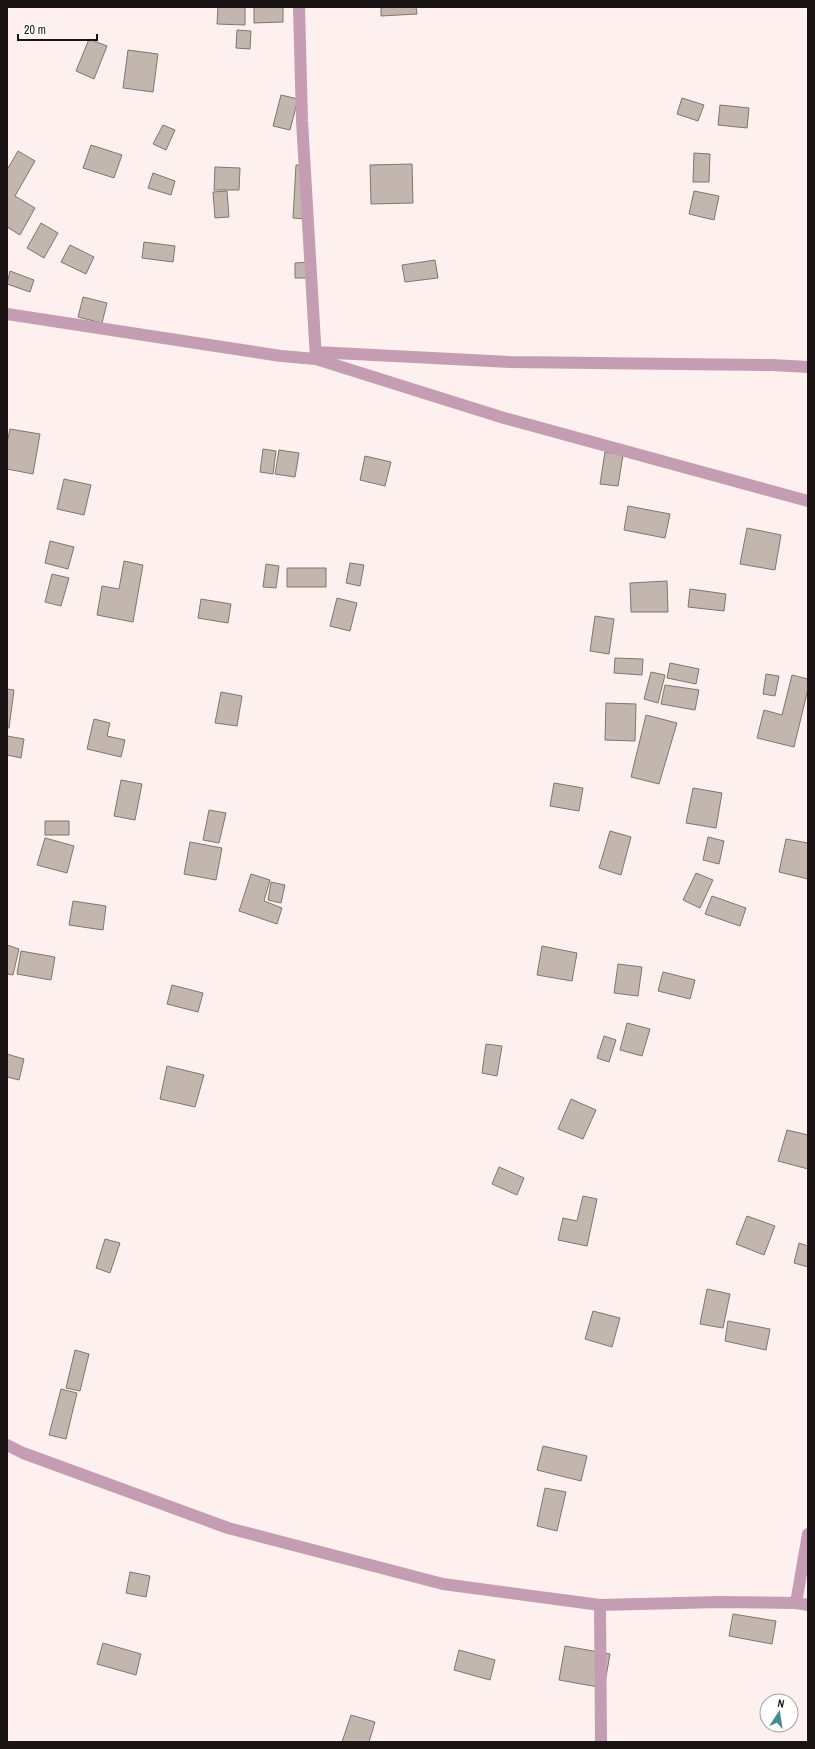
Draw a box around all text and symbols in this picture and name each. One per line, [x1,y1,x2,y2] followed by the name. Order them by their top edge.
[18,16,97,42] scale bar
[24,22,46,38] text: 20 m
[759,1693,799,1733] north arrow
[776,1696,786,1711] text: N

